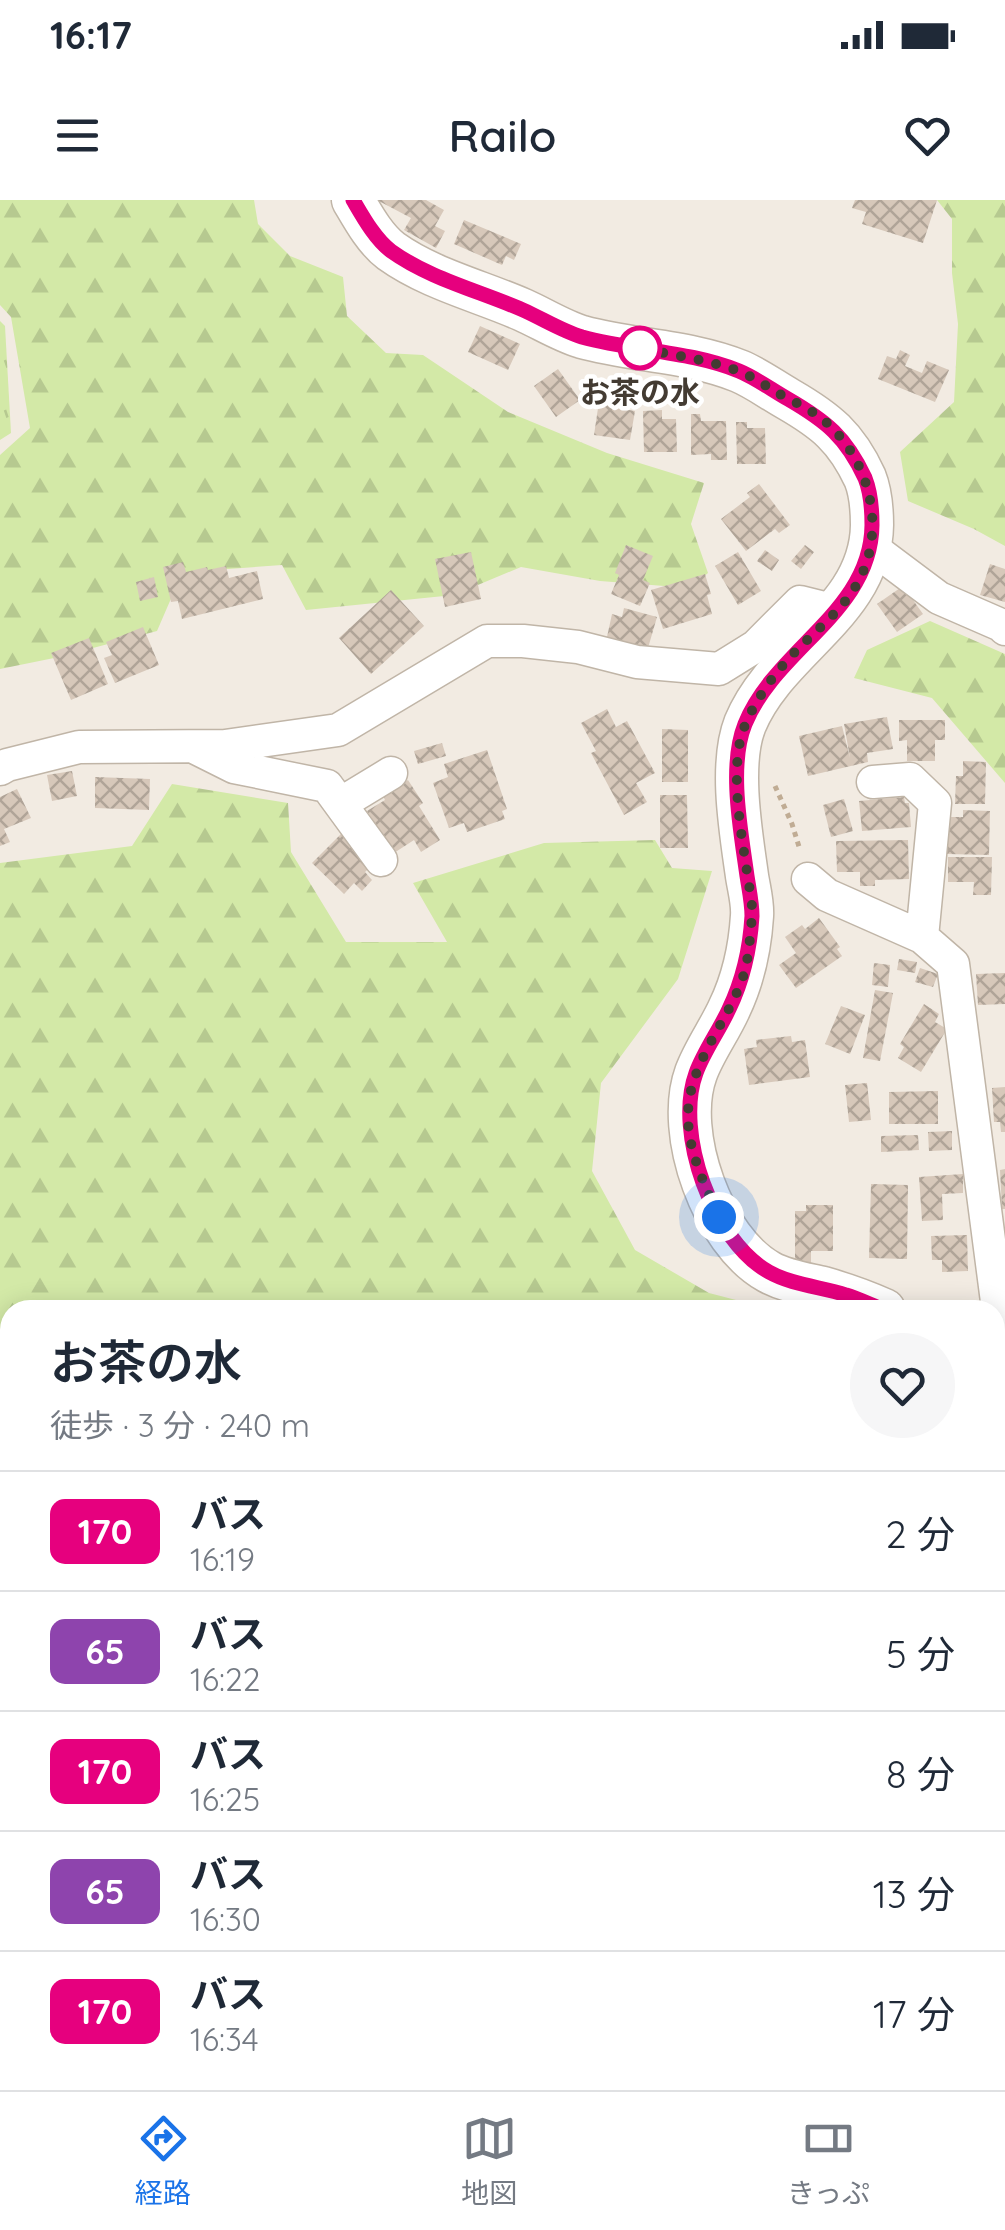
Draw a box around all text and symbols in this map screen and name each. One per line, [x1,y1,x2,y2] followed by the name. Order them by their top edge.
[50,11,132,59] text: 16:17
[449,107,556,163] text: Railo
[50,108,105,163] icon: menu
[900,108,955,163] icon: heart
[619,327,661,369] marker: お茶の水
[580,373,700,411] place label: お茶の水
[694,1192,744,1242] your location
[50,1332,242,1392] text: お茶の水
[850,1333,955,1438] button: heart
[50,1405,310,1445] text: 徒歩 · 3 分 · 240 m
[190,1490,266,1538] text: バス
[78,1509,132,1553] text: 170
[886,1510,955,1558] text: 2 分
[190,1539,255,1579] text: 16:19
[190,1610,266,1658] text: バス
[85,1629,125,1673] text: 65
[886,1630,955,1678] text: 5 分
[190,1659,261,1699] text: 16:22
[190,1730,266,1778] text: バス
[78,1749,132,1793] text: 170
[886,1750,955,1798] text: 8 分
[190,1779,260,1819] text: 16:25
[190,1850,266,1898] text: バス
[85,1869,125,1913] text: 65
[873,1870,955,1918] text: 13 分
[190,1899,261,1939] text: 16:30
[190,1970,266,2018] text: バス
[78,1989,132,2033] text: 170
[873,1990,955,2038] text: 17 分
[190,2019,259,2059] text: 16:34
[135,2111,191,2211] tab: 経路
[461,2111,517,2211] tab: 地図
[787,2111,870,2211] tab: きっぷ

